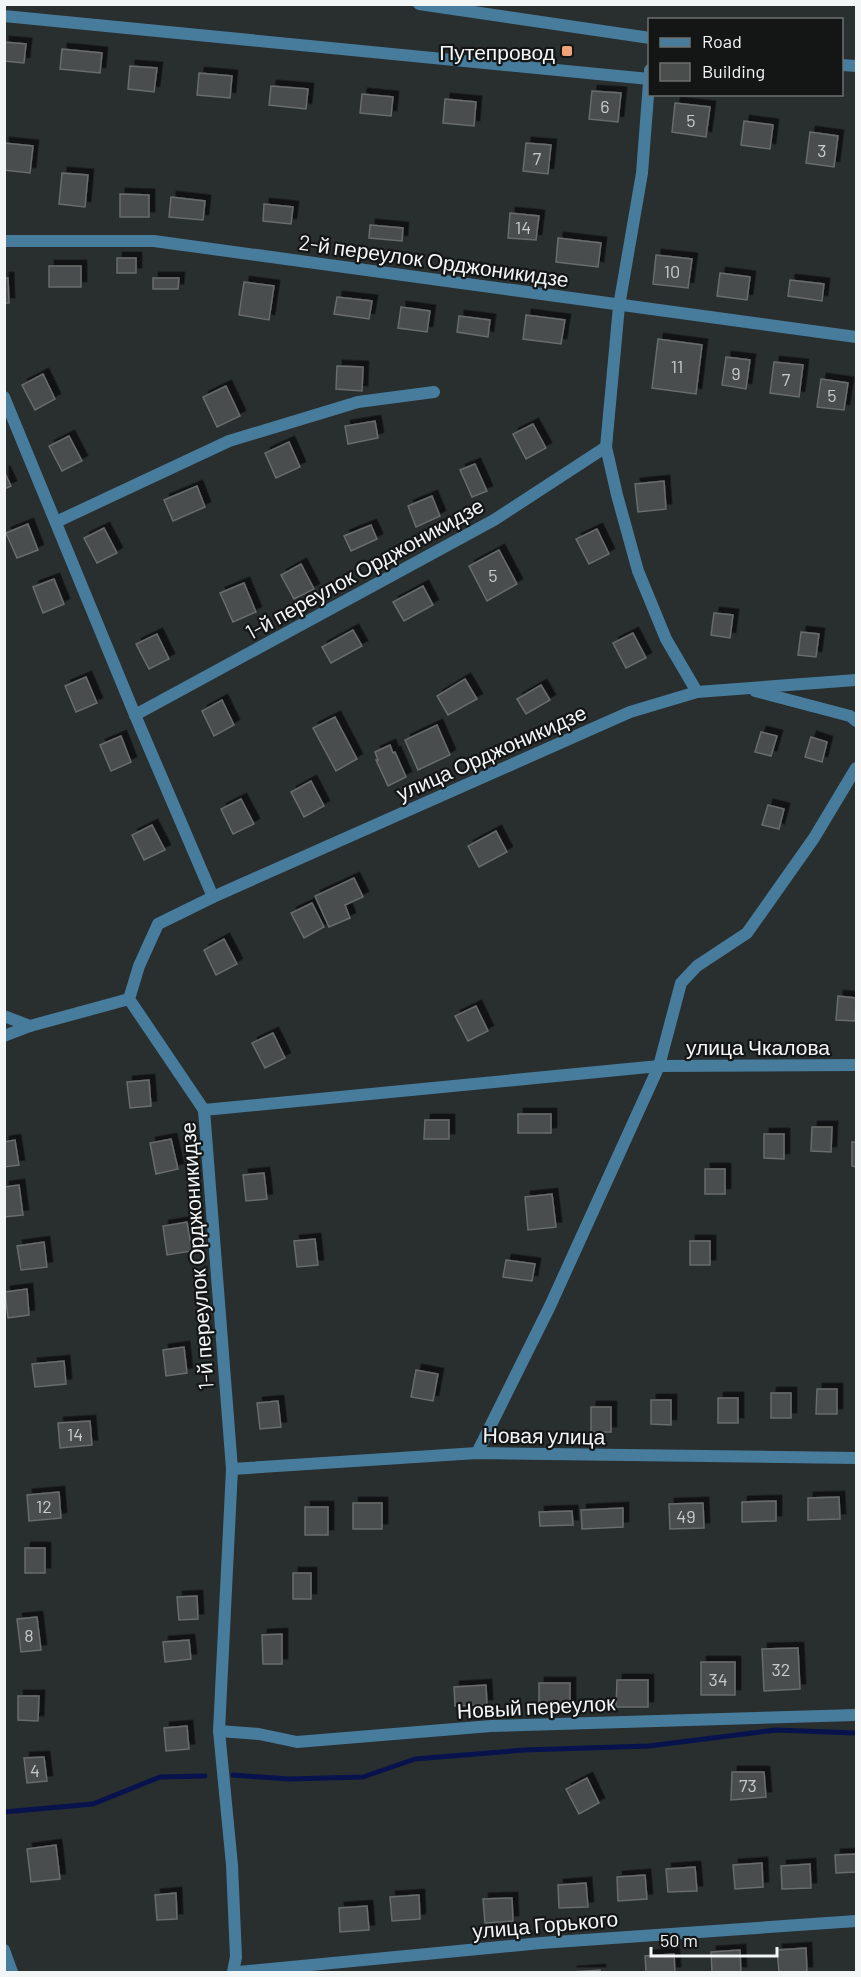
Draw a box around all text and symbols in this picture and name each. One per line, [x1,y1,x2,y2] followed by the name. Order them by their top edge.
[648,18,843,96] legend
[702,30,742,52] text: Road
[439,39,555,64] place label: Путепровод
[560,44,574,58] marker: Путепровод
[702,60,765,82] text: Building
[600,95,610,117] house number: 6
[686,109,696,131] house number: 5
[817,139,827,161] house number: 3
[533,147,542,169] house number: 7
[515,216,531,238] house number: 14
[297,229,571,291] street label: 2-й переулок Орджоникидзе
[664,260,680,282] house number: 10
[671,355,683,377] house number: 11
[731,362,741,384] house number: 9
[782,368,791,390] house number: 7
[827,384,837,406] house number: 5
[241,492,487,644] street label: 1-й переулок Орджоникидзе
[488,564,498,586] house number: 5
[392,699,590,805] street label: улица Орджоникидзе
[686,1034,830,1059] street label: улица Чкалова
[174,1121,218,1391] street label: 1-й переулок Орджоникидзе
[482,1421,606,1449] street label: Новая улица
[67,1423,83,1445] house number: 14
[36,1495,52,1517] house number: 12
[676,1505,696,1527] house number: 49
[24,1624,34,1646] house number: 8
[772,1658,790,1680] house number: 32
[708,1668,728,1690] house number: 34
[456,1689,617,1723] street label: Новый переулок
[30,1759,40,1781] house number: 4
[739,1774,757,1796] house number: 73
[471,1905,619,1943] street label: улица Горького
[651,1920,777,1958] scale bar
[660,1929,698,1951] text: 50 m

